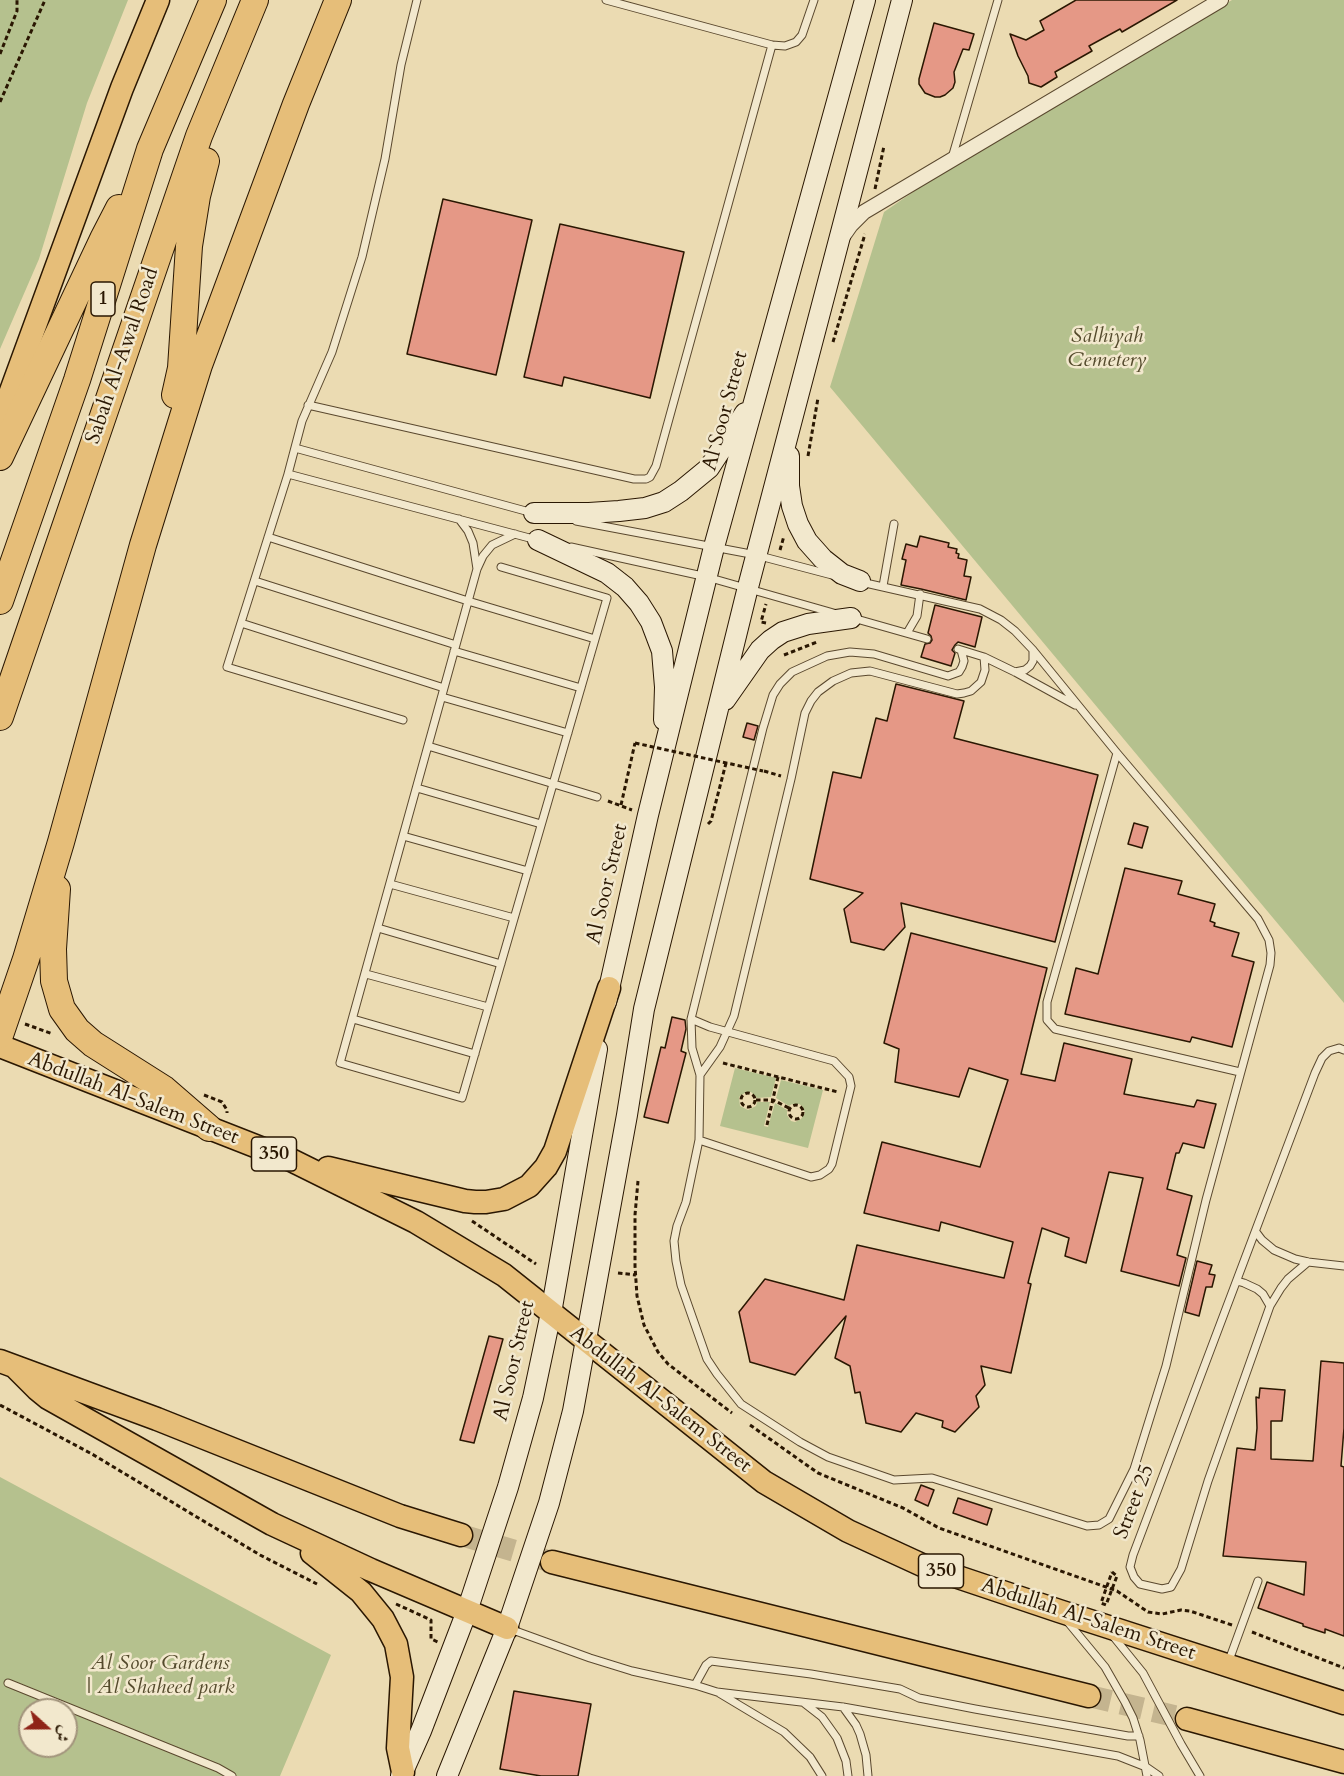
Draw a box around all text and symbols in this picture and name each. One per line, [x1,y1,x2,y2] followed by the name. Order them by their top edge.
[81,265,165,447] street label: Sabah Al-Awal Road
[91,282,115,316] road number: 1
[1068,324,1146,374] park label: Salhiyah Cemetery
[698,348,754,474] street label: Al Soor Street
[582,821,634,947] street label: Al Soor Street
[24,1047,242,1151] street label: Abdullah Al-Salem Street
[252,1137,296,1171] road number: 350
[489,1298,541,1424] street label: Al Soor Street
[564,1321,756,1479] street label: Abdullah Al-Salem Street
[1109,1461,1161,1543] street label: Street 25
[918,1554,964,1588] road number: 350
[978,1573,1198,1667] street label: Abdullah Al-Salem Street
[85,1651,235,1701] park label: Al Soor Gardens | Al Shaheed park
[18,1698,78,1758] north arrow
[50,1722,76,1745] text: ش

